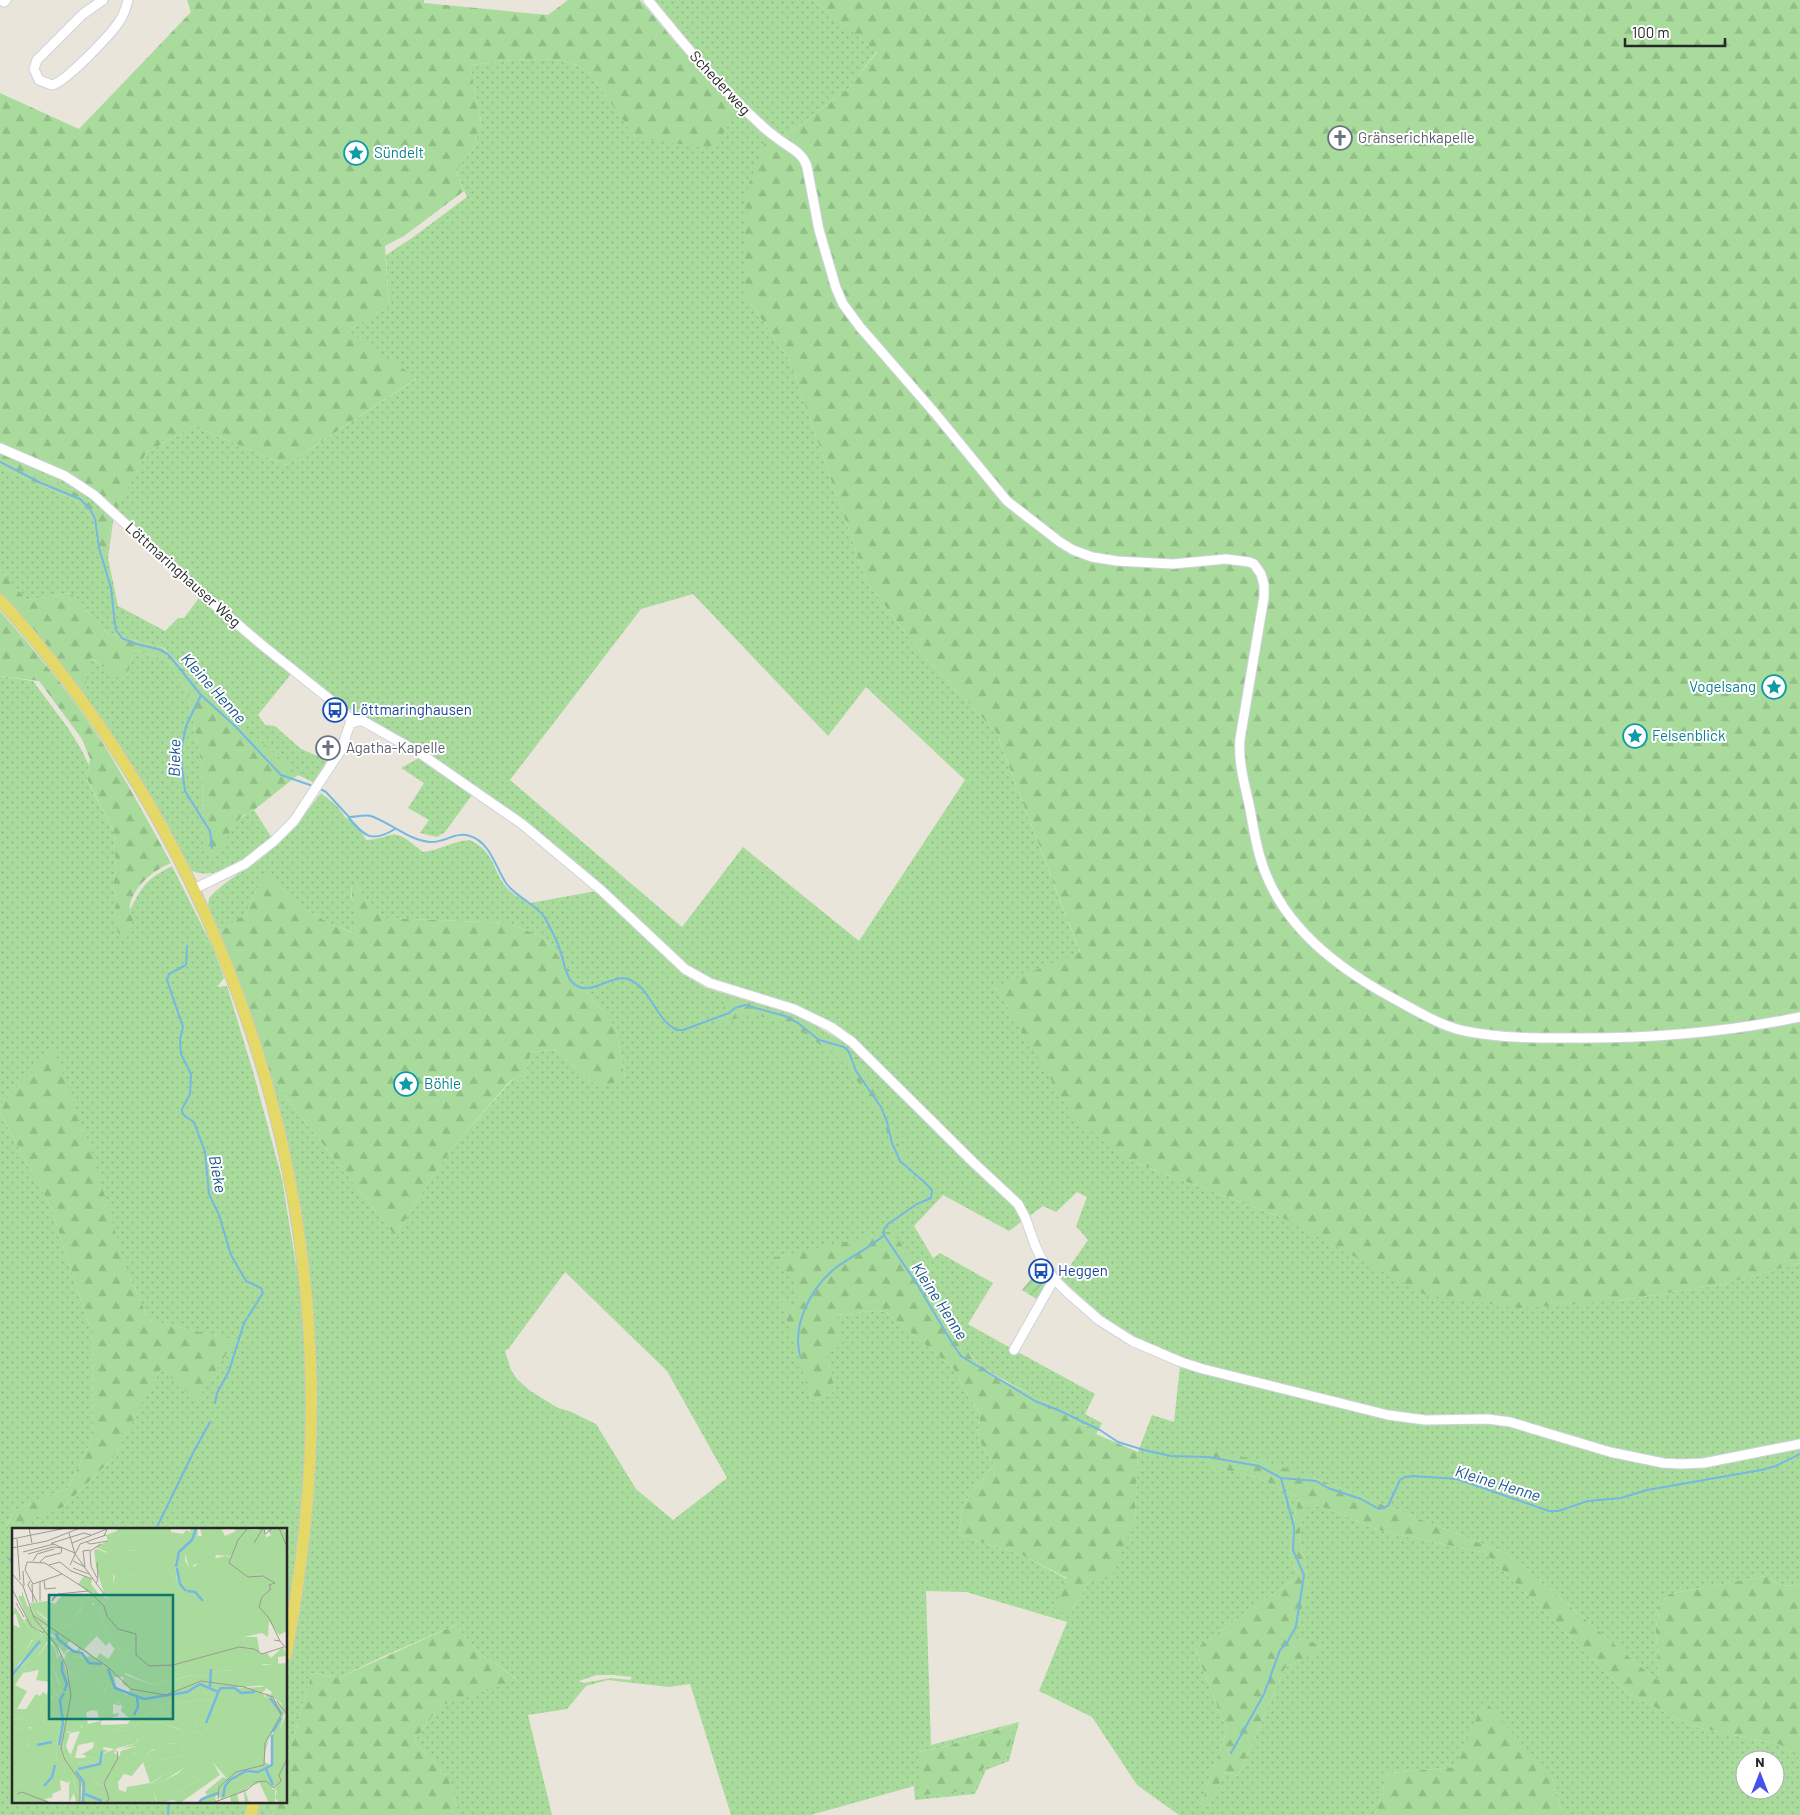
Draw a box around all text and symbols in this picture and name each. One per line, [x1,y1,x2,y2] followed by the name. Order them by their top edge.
[1625,15,1725,47] scale bar
[1632,23,1670,41] text: 100 m
[686,46,755,118] street label: Schederweg
[1327,125,1353,151] church icon: Gränserichkapelle
[1358,128,1475,146] place label: Gränserichkapelle
[343,140,369,166] place icon: Sündelt
[374,143,424,161] place label: Sündelt
[122,518,245,631] street label: Löttmaringhauser Weg
[178,649,251,727] water label: Kleine Henne
[1761,674,1787,700] place icon: Vogelsang
[1689,677,1756,695] place label: Vogelsang
[322,697,348,723] bus stop icon: Löttmaringhausen
[352,700,472,718] place label: Löttmaringhausen
[1622,723,1648,749] place icon: Felsenblick
[1652,726,1726,744] place label: Felsenblick
[315,735,341,761] church icon: Agatha-Kapelle
[346,738,445,756] place label: Agatha-Kapelle
[164,739,183,777] water label: Bieke
[393,1071,419,1097] place icon: Böhle
[424,1074,461,1092] place label: Böhle
[206,1154,231,1194] water label: Bieke
[1028,1258,1054,1284] bus stop icon: Heggen
[908,1259,972,1343] water label: Kleine Henne
[1058,1261,1108,1279] place label: Heggen
[1453,1461,1543,1505] water label: Kleine Henne
[12,1528,288,1802] inset map
[1735,1750,1785,1800] north arrow
[1755,1753,1765,1770] text: N

